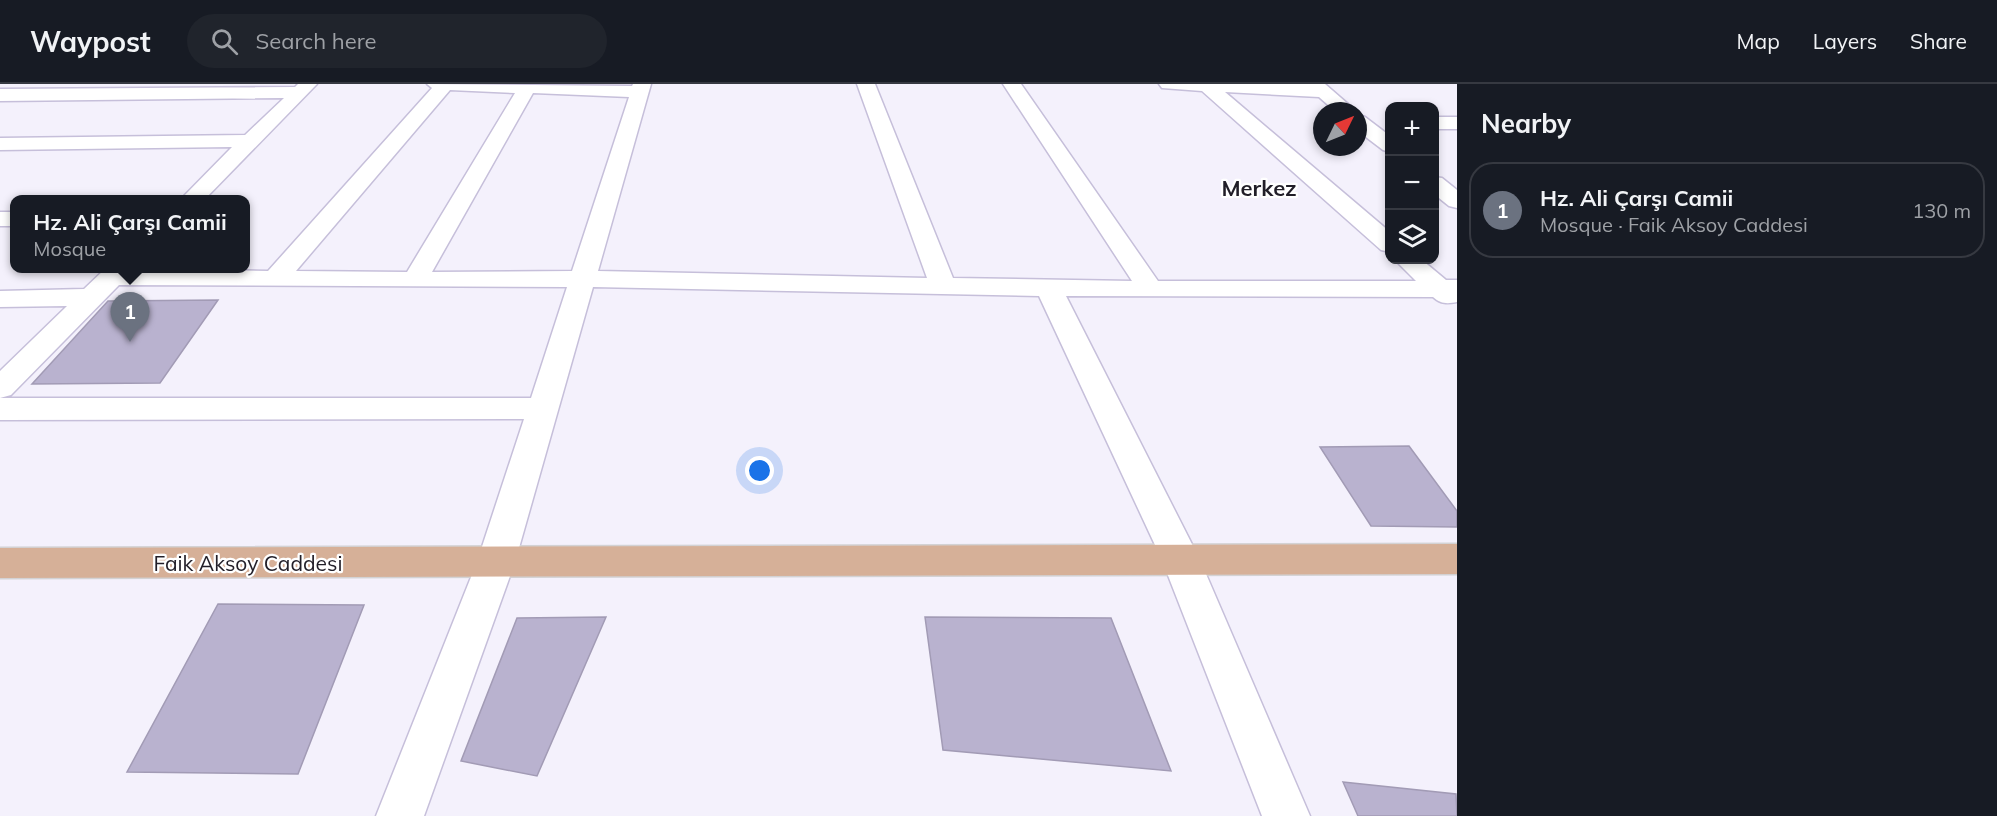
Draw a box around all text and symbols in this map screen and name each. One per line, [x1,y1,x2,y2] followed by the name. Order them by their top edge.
[187,14,607,68] search box
[30,24,151,59] text: Waypost
[208,25,241,58] icon: search
[256,27,377,55] text: Search here
[1737,28,1780,54] text: Map
[1813,28,1877,54] text: Layers
[1910,28,1967,54] text: Share
[1313,102,1367,156] north arrow
[1385,102,1439,264] map controls
[1385,102,1439,156] button: +
[1481,107,1571,140] text: Nearby
[1385,156,1439,210] button: −
[1221,174,1297,202] district label: Merkez
[1540,184,1733,212] text: Hz. Ali Çarşı Camii
[10,195,250,273] popup
[1497,198,1509,223] text: 1
[1912,198,1971,223] text: 130 m
[33,208,227,236] text: Hz. Ali Çarşı Camii
[1385,210,1439,264] button: layers
[1540,212,1808,237] text: Mosque · Faik Aksoy Caddesi
[33,236,106,261] text: Mosque
[110,292,150,342] pin: 1
[745,456,774,485] your location
[154,550,342,576] street label: Faik Aksoy Caddesi

